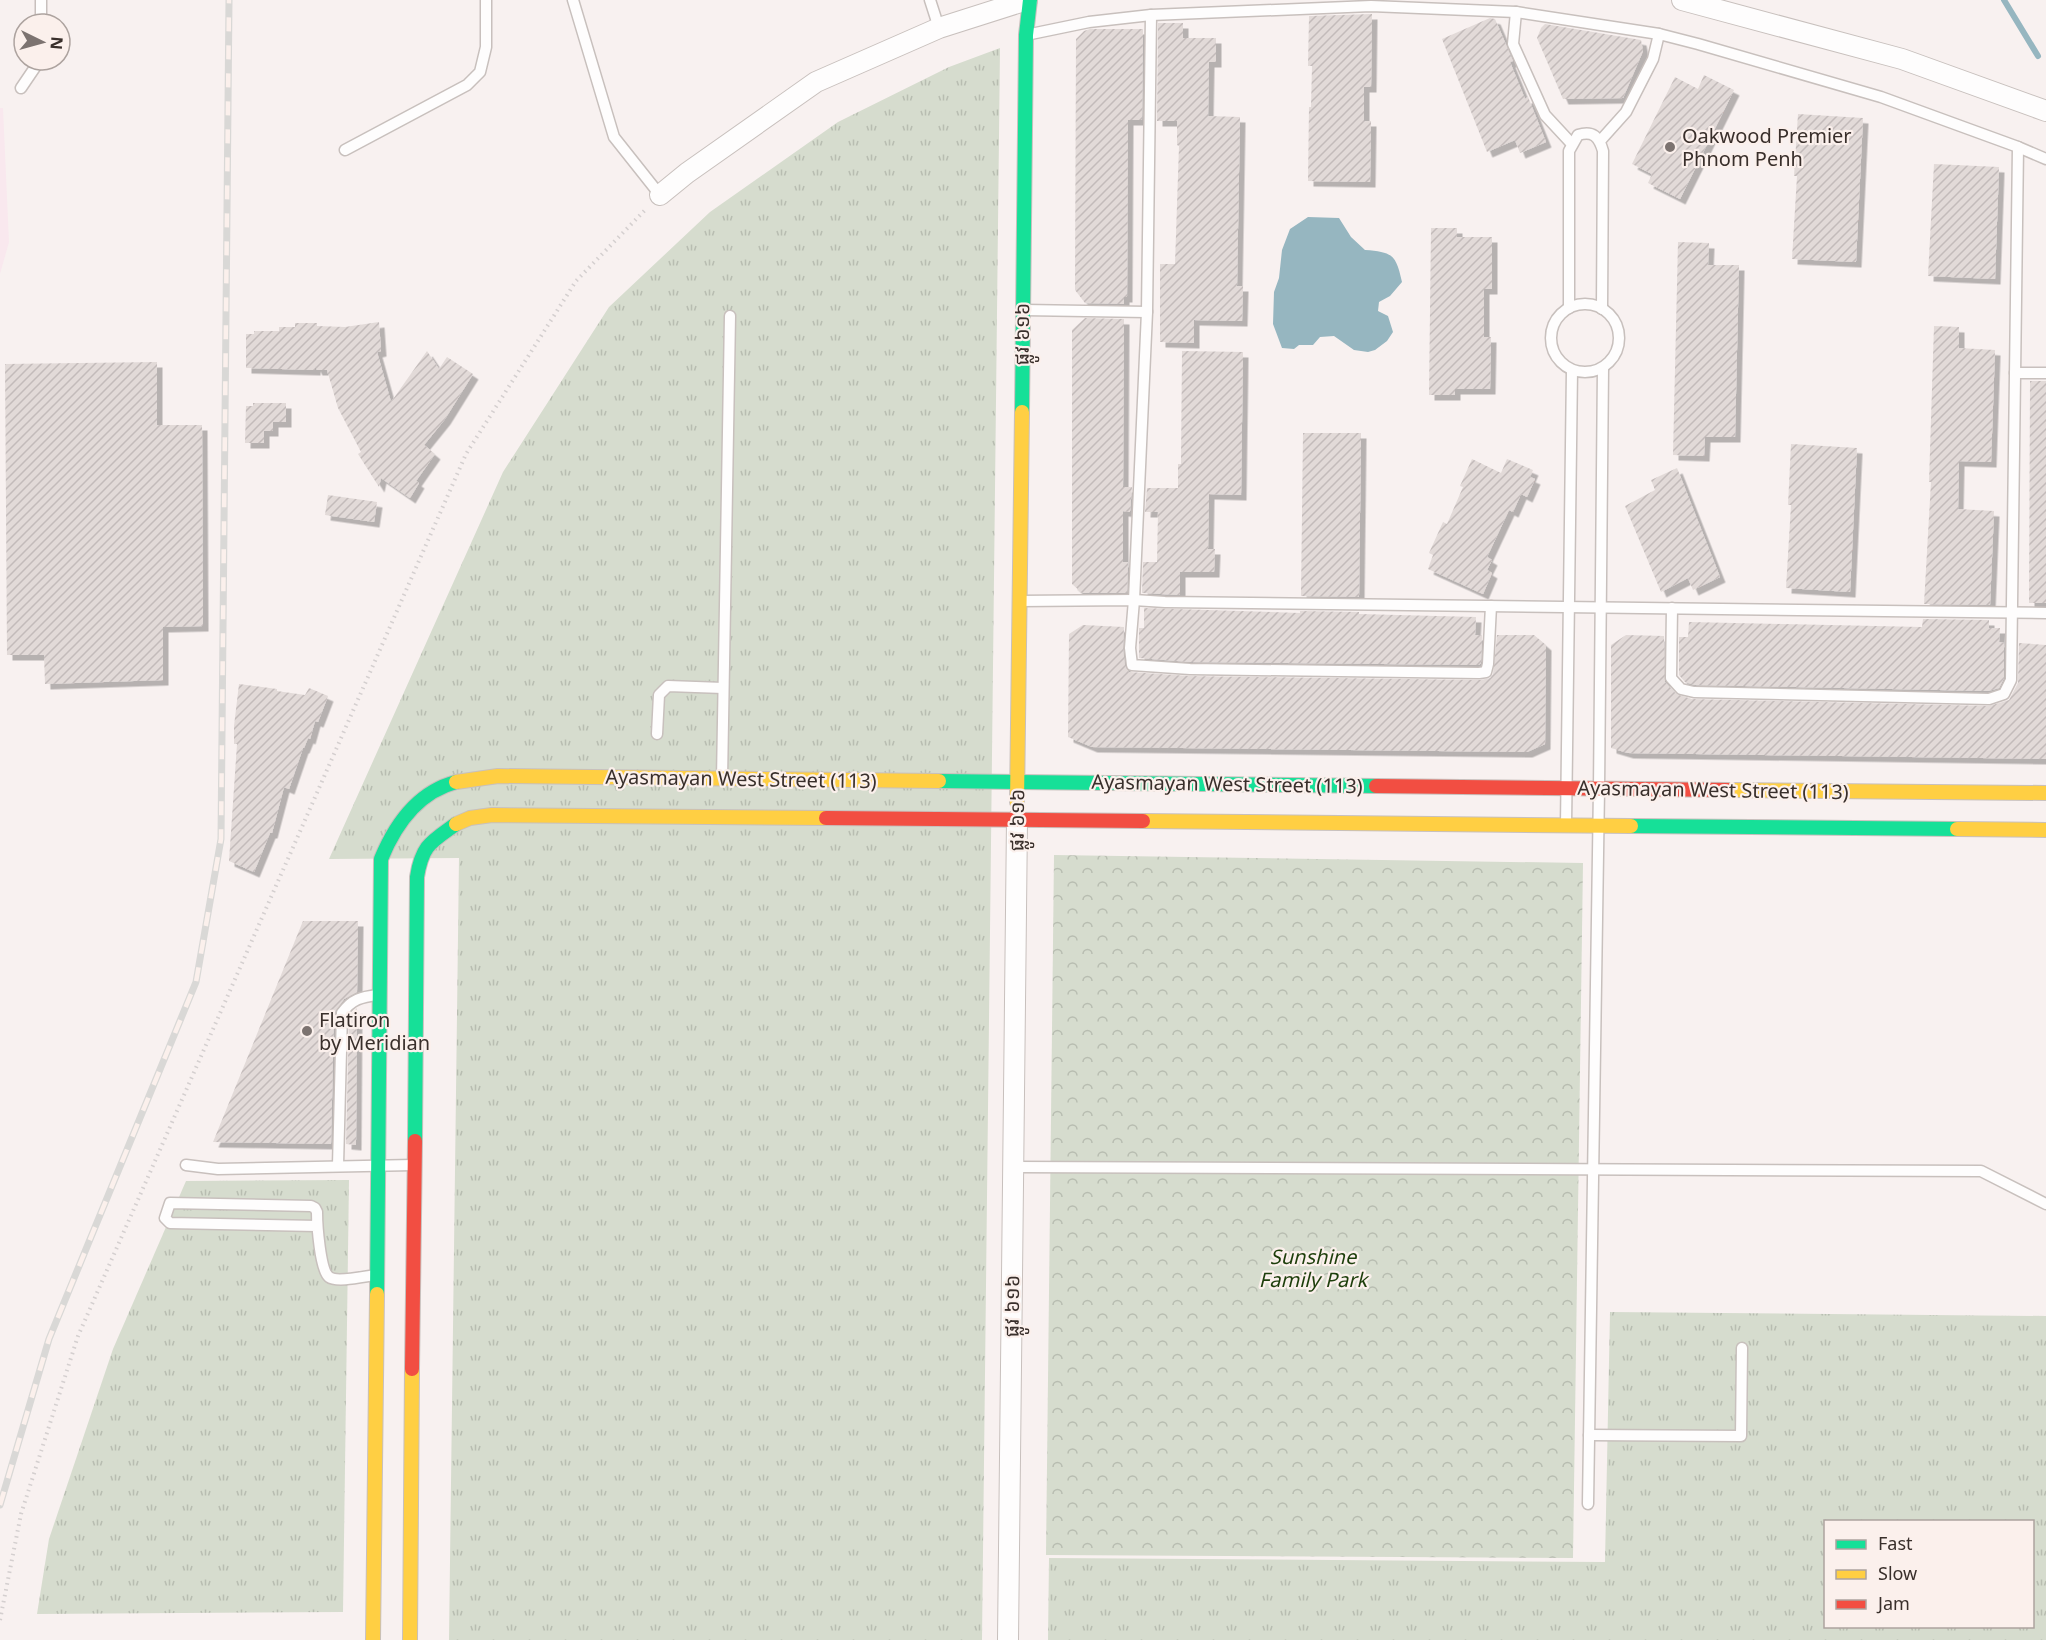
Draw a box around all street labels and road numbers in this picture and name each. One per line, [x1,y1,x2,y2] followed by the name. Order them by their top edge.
[1007,302,1041,366] street label: ផ្លូវ ៦១៦
[605,763,877,794] street label: Ayasmayan West Street (113)
[1091,768,1363,799] street label: Ayasmayan West Street (113)
[1577,774,1849,805] street label: Ayasmayan West Street (113)
[1002,788,1036,852] street label: ផ្លូវ ៦១៦
[997,1274,1031,1338] street label: ផ្លូវ ៦១៦

